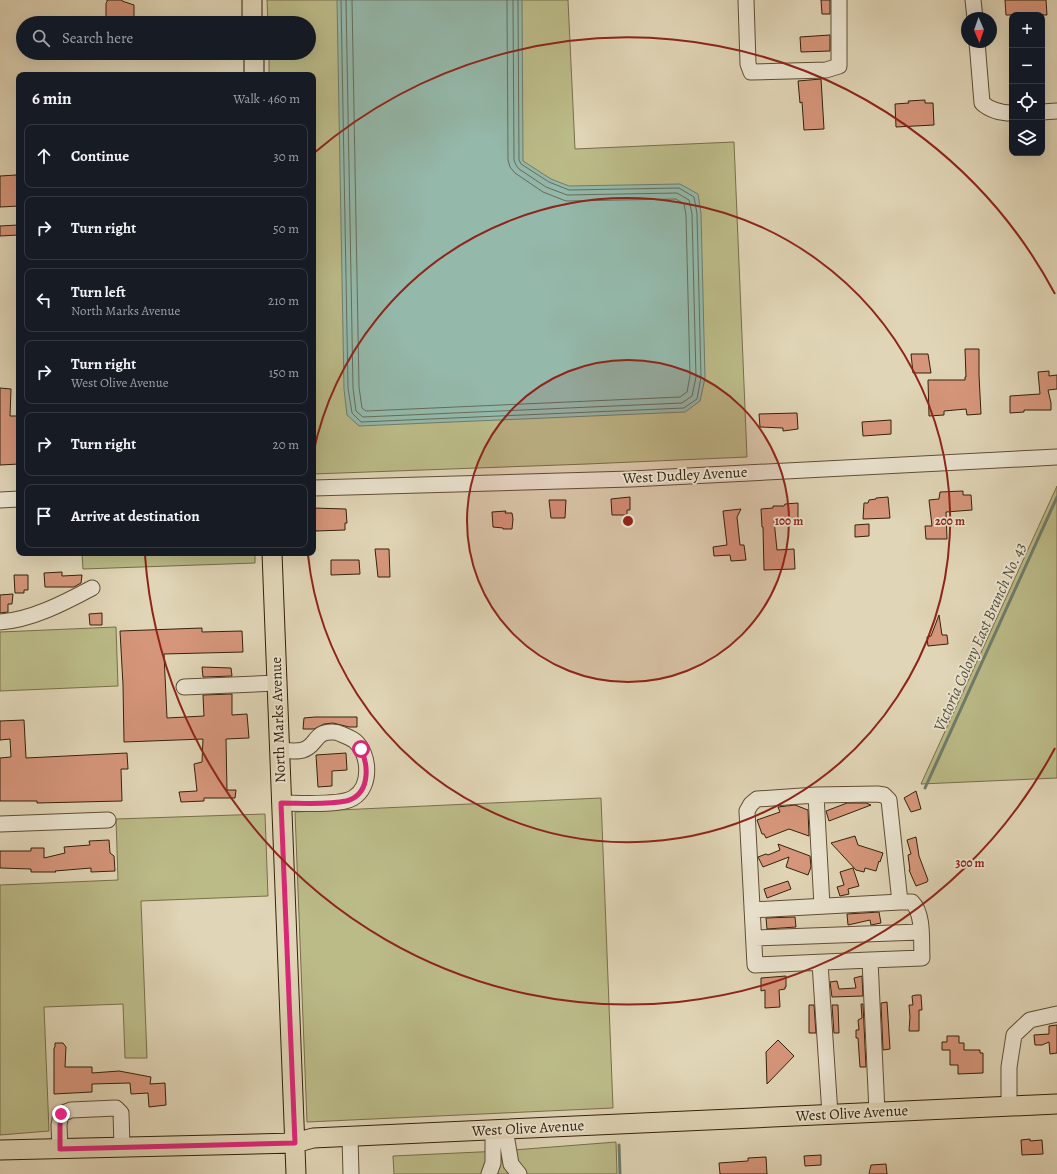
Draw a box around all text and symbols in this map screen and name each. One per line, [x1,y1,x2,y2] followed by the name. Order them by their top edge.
[961,12,997,48] north arrow
[1009,12,1045,156] map controls
[1009,12,1045,48] button: +
[16,16,316,60] search box
[30,27,52,49] icon: search
[62,28,133,48] text: Search here
[1009,48,1045,84] button: −
[1009,84,1045,120] button: locate
[32,87,72,110] text: 6 min
[233,90,300,107] text: Walk · 460 m
[1009,120,1045,156] button: layers
[33,145,55,167] icon: ahead
[71,146,129,166] text: Continue
[273,148,299,165] text: 30 m
[33,217,55,239] icon: right
[71,218,136,238] text: Turn right
[273,220,299,237] text: 50 m
[71,282,126,302] text: Turn left
[33,289,55,311] icon: left
[268,292,299,309] text: 210 m
[71,302,180,319] text: North Marks Avenue
[71,354,136,374] text: Turn right
[33,361,55,383] icon: right
[269,364,299,381] text: 150 m
[71,374,169,391] text: West Olive Avenue
[33,433,55,455] icon: right
[71,434,136,454] text: Turn right
[273,436,299,453] text: 20 m
[621,462,748,488] street label: West Dudley Avenue
[33,505,55,527] icon: arrive
[71,506,200,526] text: Arrive at destination
[775,513,803,529] text: 100 m
[935,513,965,529] text: 200 m
[621,514,635,528] centre of rings
[928,539,1032,735] water label: Victoria Colony East Branch No. 43
[266,656,290,783] street label: North Marks Avenue
[352,740,370,758] route start
[955,855,985,871] text: 300 m
[794,1100,909,1126] street label: West Olive Avenue
[52,1105,70,1123] route end
[470,1115,585,1141] street label: West Olive Avenue

